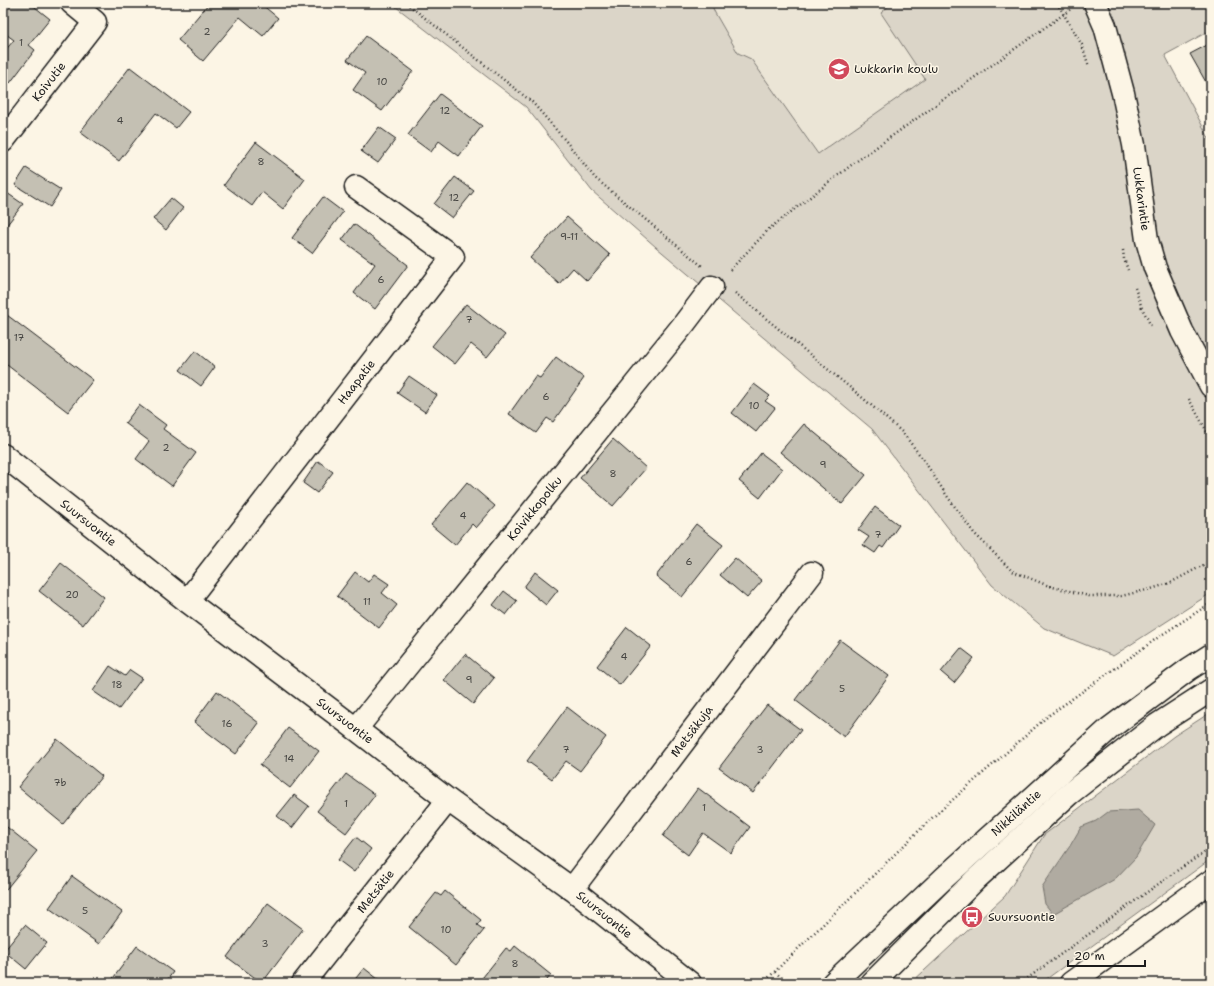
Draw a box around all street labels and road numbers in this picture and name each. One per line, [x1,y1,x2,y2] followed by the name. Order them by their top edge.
[28,58,69,105] street label: Koivutie
[1129,166,1154,232] street label: Lukkarintie
[334,356,379,408] street label: Haapatie
[504,473,566,544] street label: Koivikkopolku
[57,496,120,550] street label: Suursuontie
[313,694,377,748] street label: Suursuontie
[667,702,717,760] street label: Metsäkuja
[988,786,1045,840] street label: Nikkiläntie
[353,866,398,916] street label: Metsätie
[573,887,636,942] street label: Suursuontie

